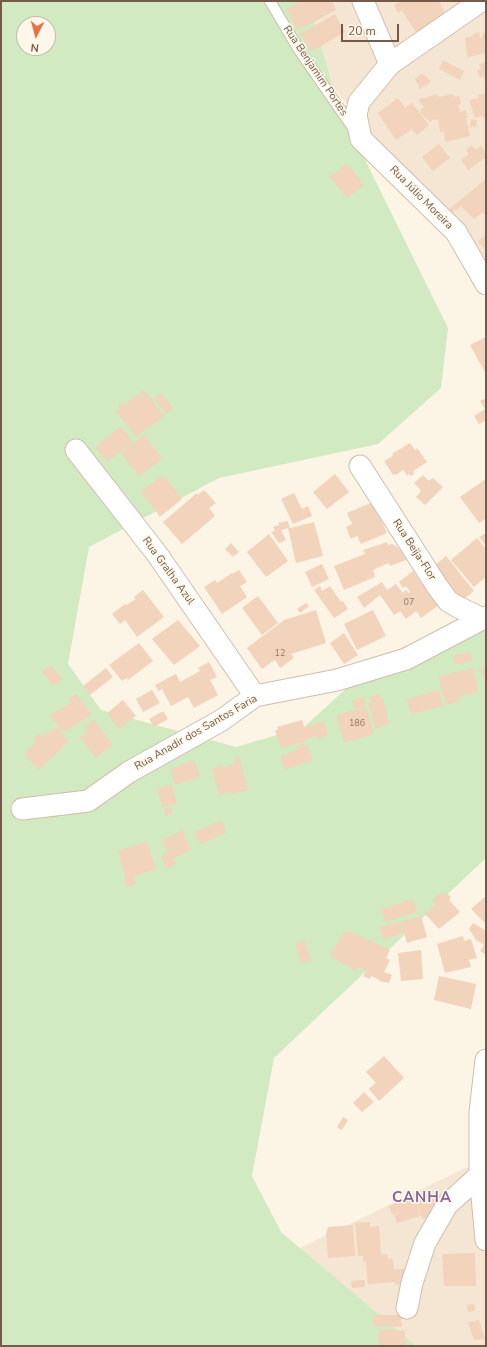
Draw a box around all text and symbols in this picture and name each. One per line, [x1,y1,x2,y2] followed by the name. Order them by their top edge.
[16,16,56,56] north arrow
[343,16,401,42] scale bar
[280,23,350,119] street label: Rua Benjamim Portes
[348,23,376,39] text: 20 m
[30,40,40,55] text: N
[387,164,455,232] street label: Rua Júlio Moreira
[389,517,439,583] street label: Rua Beija-Flor
[139,535,197,607] street label: Rua Gralha Azul
[404,598,414,608] house number: 07
[275,649,285,659] house number: 12
[132,692,260,774] street label: Rua Anadir dos Santos Faria
[349,719,365,729] house number: 186
[392,1189,452,1207] district label: CANHA

